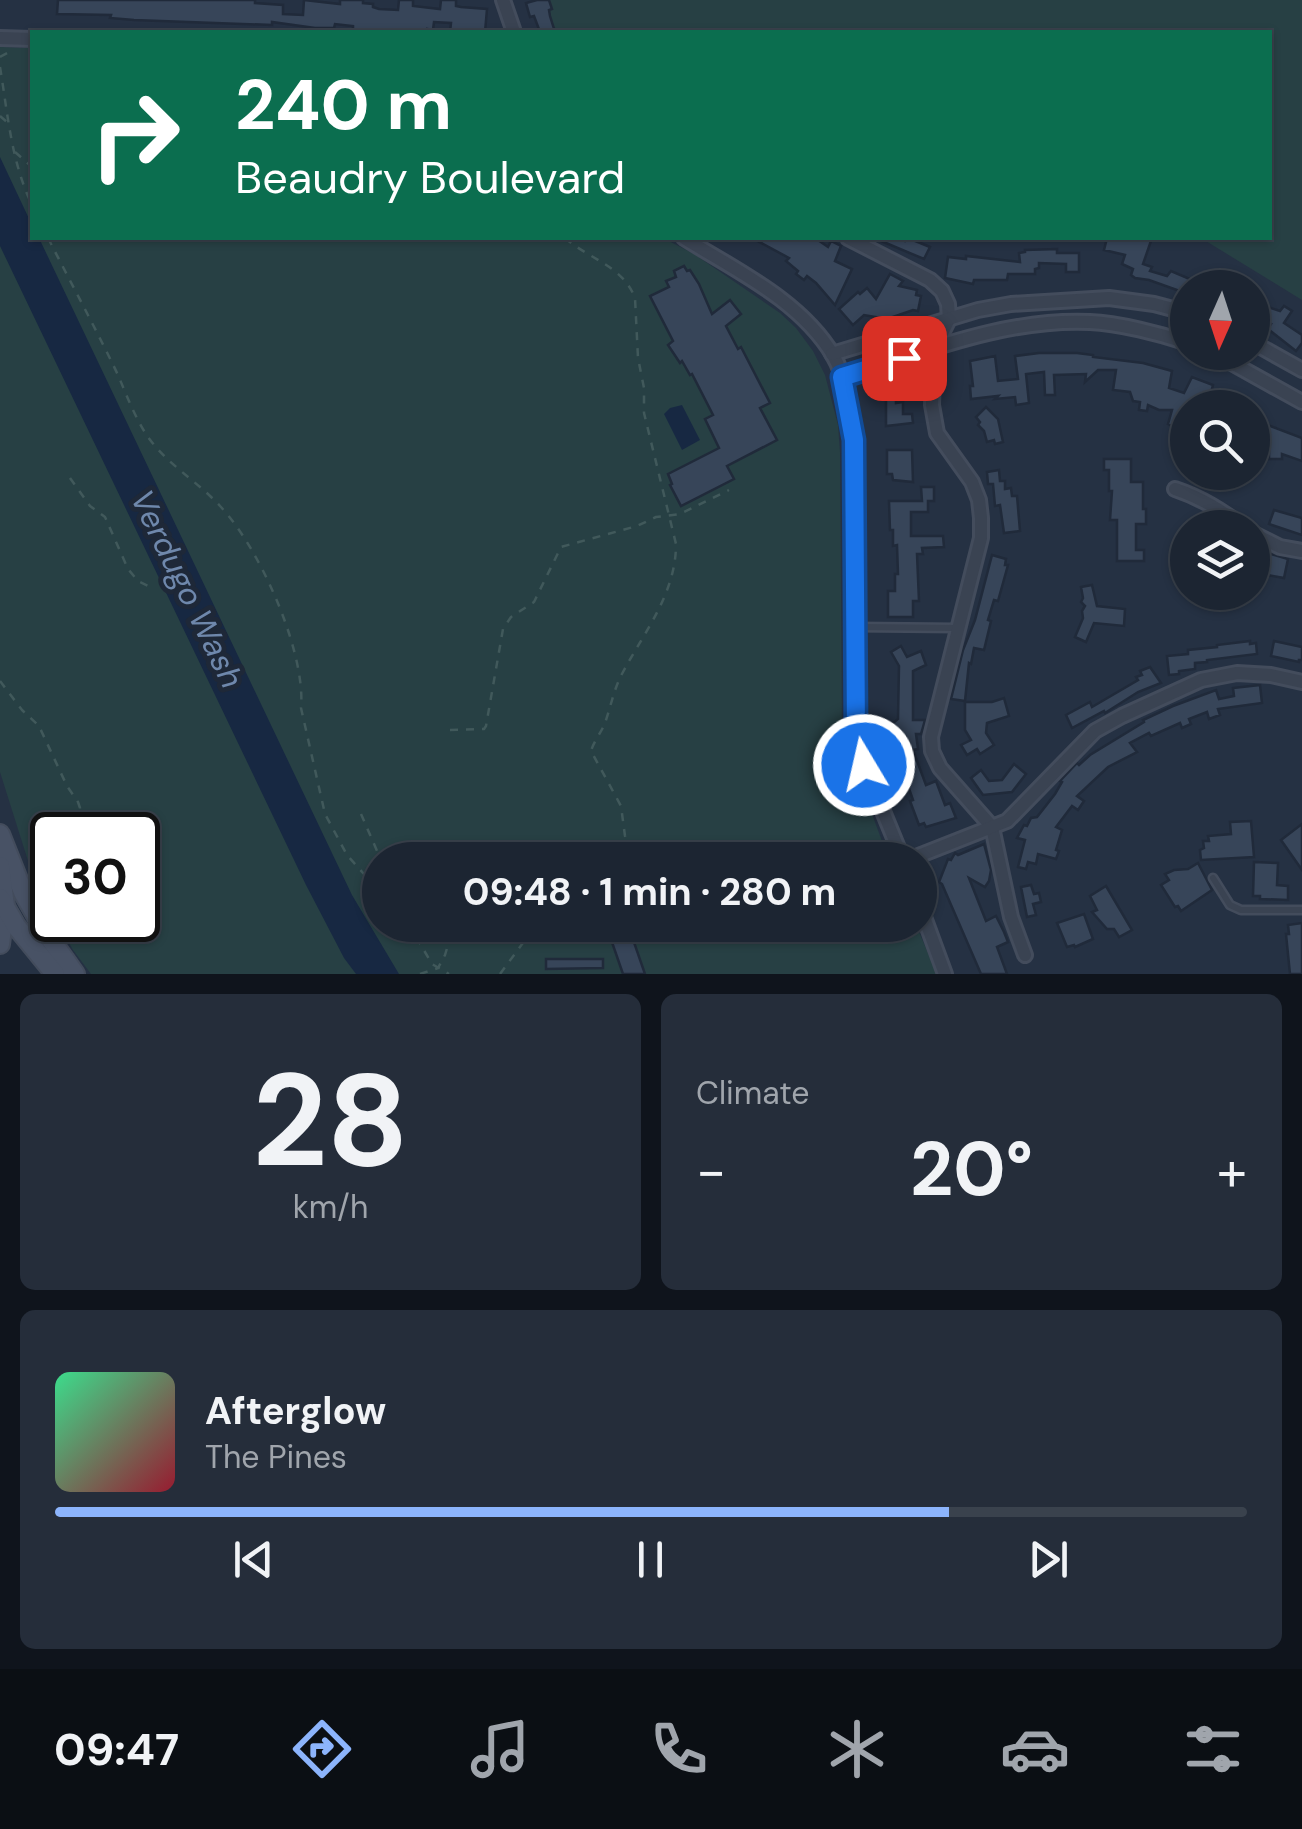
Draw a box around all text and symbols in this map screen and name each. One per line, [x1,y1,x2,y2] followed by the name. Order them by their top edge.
[235,60,452,151] text: 240 m
[70,70,200,200] icon: right
[235,148,625,207] text: Beaudry Boulevard
[1170,270,1270,370] north arrow
[1170,270,1270,610] map controls
[862,316,947,401] pin
[877,331,932,386] icon: arrive
[1170,390,1270,490] button: search
[121,483,253,695] water label: Verdugo Wash
[1170,510,1270,610] button: layers
[812,713,916,817] position arrow
[30,812,160,942] speed limit sign: 30
[463,867,836,917] text: 09:48 · 1 min · 280 m
[252,1036,409,1205] text: 28
[696,1072,810,1114] text: Climate
[910,1121,1033,1218] text: 20°
[696,1135,726,1207] text: −
[1217,1135,1247,1207] text: +
[293,1186,368,1228] text: km/h
[205,1386,386,1436] text: Afterglow
[205,1436,347,1478] text: The Pines
[226,1532,281,1587] icon: previous
[623,1532,678,1587] icon: pause
[1021,1532,1076,1587] icon: next
[287,1714,357,1784] icon: directions
[465,1714,535,1784] icon: music
[644,1714,714,1784] icon: phone
[822,1714,892,1784] icon: climate
[1000,1714,1070,1784] icon: car
[1178,1714,1248,1784] icon: filters
[54,1720,179,1779] text: 09:47

